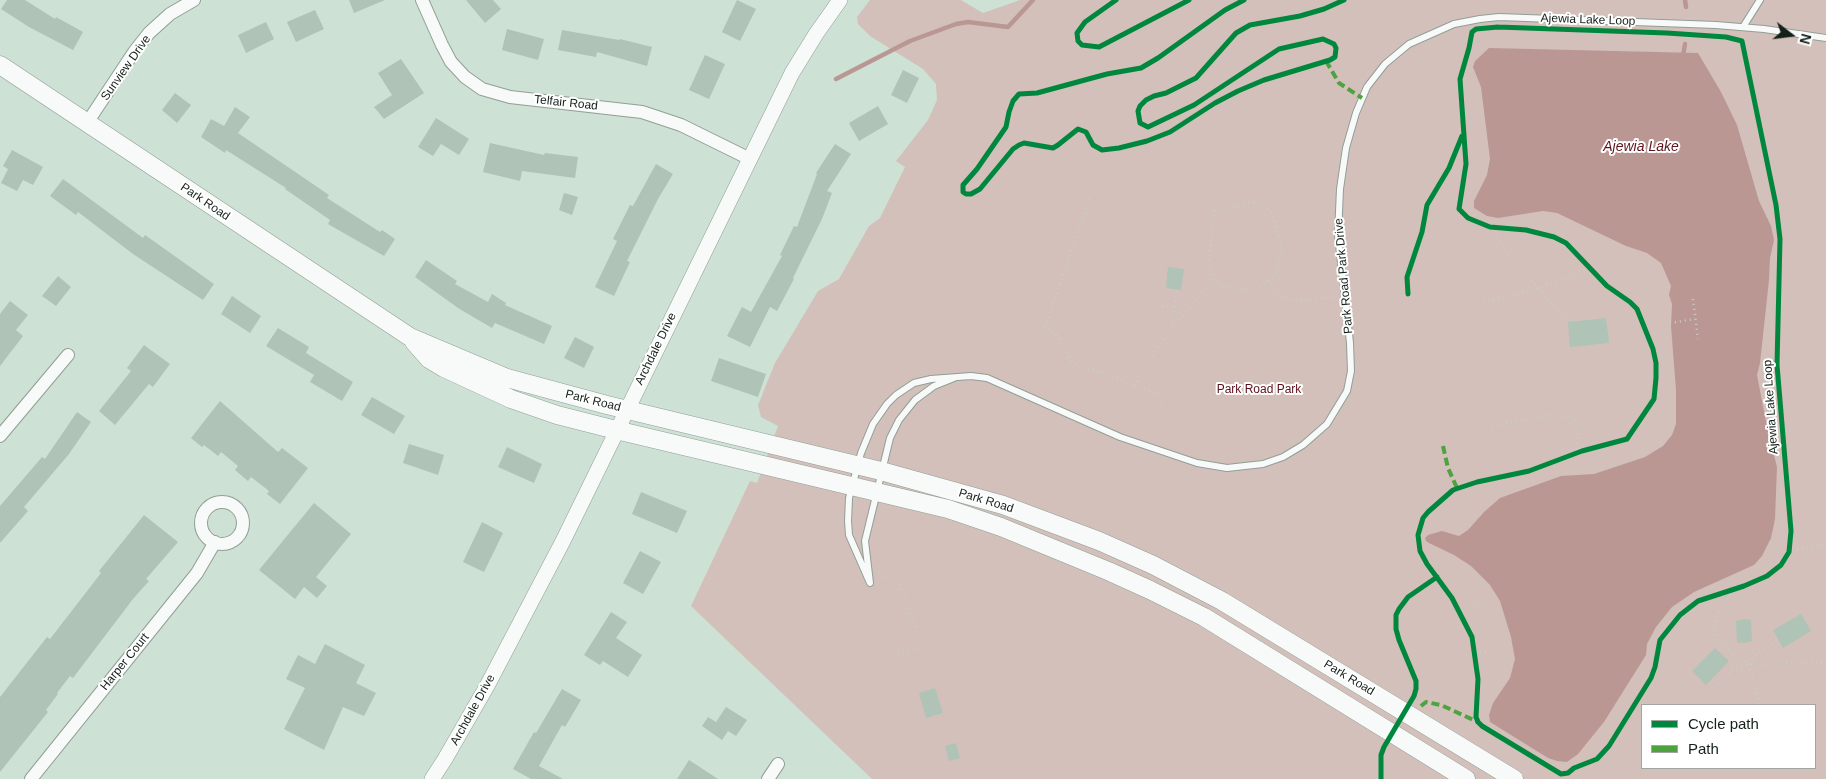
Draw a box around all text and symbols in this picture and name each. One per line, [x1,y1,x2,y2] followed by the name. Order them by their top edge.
[1766,10,1816,60] north arrow
[1540,11,1636,29] street label: Ajewia Lake Loop
[98,32,154,104] street label: Sunview Drive
[1796,32,1815,46] text: N
[533,92,599,114] street label: Telfair Road
[1603,139,1679,155] water label: Ajewia Lake
[177,180,233,224] street label: Park Road
[1332,218,1356,334] street label: Park Road Park Drive
[632,310,680,388] street label: Archdale Drive
[1761,359,1781,455] street label: Ajewia Lake Loop
[1217,383,1301,397] park label: Park Road Park
[564,387,622,415] street label: Park Road
[957,486,1015,516] street label: Park Road
[98,631,152,693] street label: Harper Court
[1321,657,1377,699] street label: Park Road
[448,672,498,748] street label: Archdale Drive
[1641,704,1816,769] legend
[1688,715,1759,732] text: Cycle path
[1688,740,1719,757] text: Path

